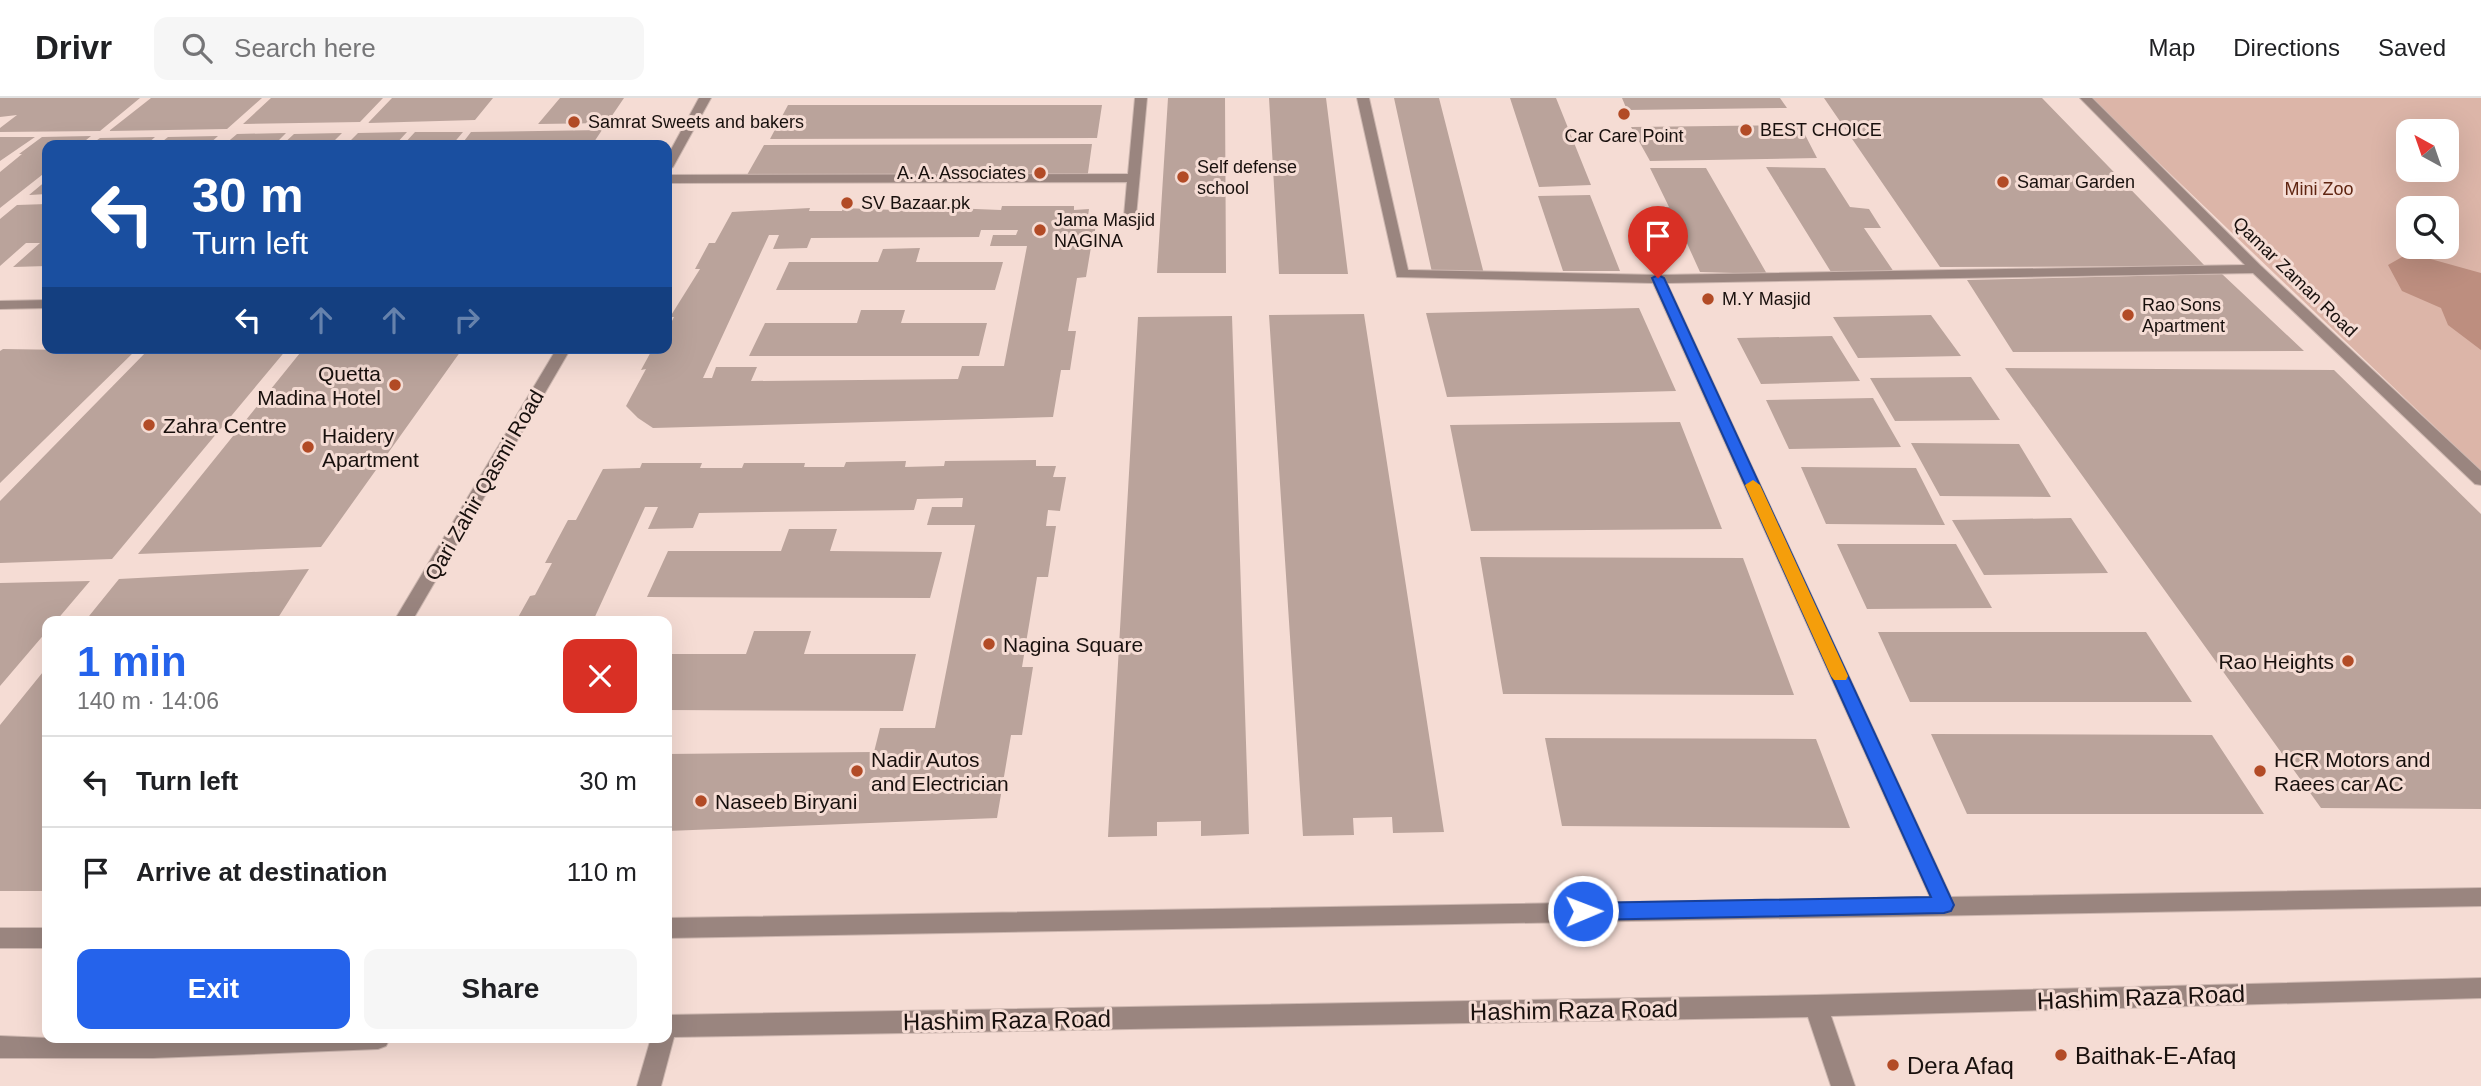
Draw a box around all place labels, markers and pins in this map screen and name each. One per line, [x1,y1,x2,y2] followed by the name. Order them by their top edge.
[1616,106,1632,122] marker: Car Care Point
[588,112,804,132] place label: Samrat Sweets and bakers
[566,114,582,130] marker: Samrat Sweets and bakers
[1760,120,1882,140] place label: BEST CHOICE
[1738,122,1754,138] marker: BEST CHOICE
[1564,126,1684,146] place label: Car Care Point
[1197,157,1297,198] place label: Self defense school
[897,163,1026,183] place label: A. A. Associates
[1032,165,1048,181] marker: A. A. Associates
[1175,169,1191,185] marker: Self defense school
[2017,172,2135,192] place label: Samar Garden
[1995,174,2011,190] marker: Samar Garden
[861,193,971,213] place label: SV Bazaar.pk
[839,195,855,211] marker: SV Bazaar.pk
[1628,206,1688,278] pin
[1054,210,1155,251] place label: Jama Masjid NAGINA
[1032,222,1048,238] marker: Jama Masjid NAGINA
[1722,289,1811,309] place label: M.Y Masjid
[1700,291,1716,307] marker: M.Y Masjid
[2142,295,2225,336] place label: Rao Sons Apartment
[2120,307,2136,323] marker: Rao Sons Apartment
[257,362,381,409] place label: Quetta Madina Hotel
[387,377,403,393] marker: Quetta Madina Hotel
[163,414,287,437] place label: Zahra Centre
[141,417,157,433] marker: Zahra Centre
[322,424,419,471] place label: Haidery Apartment
[300,439,316,455] marker: Haidery Apartment
[1003,633,1143,656] place label: Nagina Square
[981,636,997,652] marker: Nagina Square
[2218,650,2334,673] place label: Rao Heights
[2340,653,2356,669] marker: Rao Heights
[871,748,1009,795] place label: Nadir Autos and Electrician
[2274,748,2430,795] place label: HCR Motors and Raees car AC
[849,763,865,779] marker: Nadir Autos and Electrician
[2252,763,2268,779] marker: HCR Motors and Raees car AC
[715,790,857,813] place label: Naseeb Biryani
[693,793,709,809] marker: Naseeb Biryani
[2075,1042,2236,1069] place label: Baithak-E-Afaq
[2053,1047,2069,1063] marker: Baithak-E-Afaq
[1907,1052,2014,1079] place label: Dera Afaq
[1885,1057,1901,1073] marker: Dera Afaq

